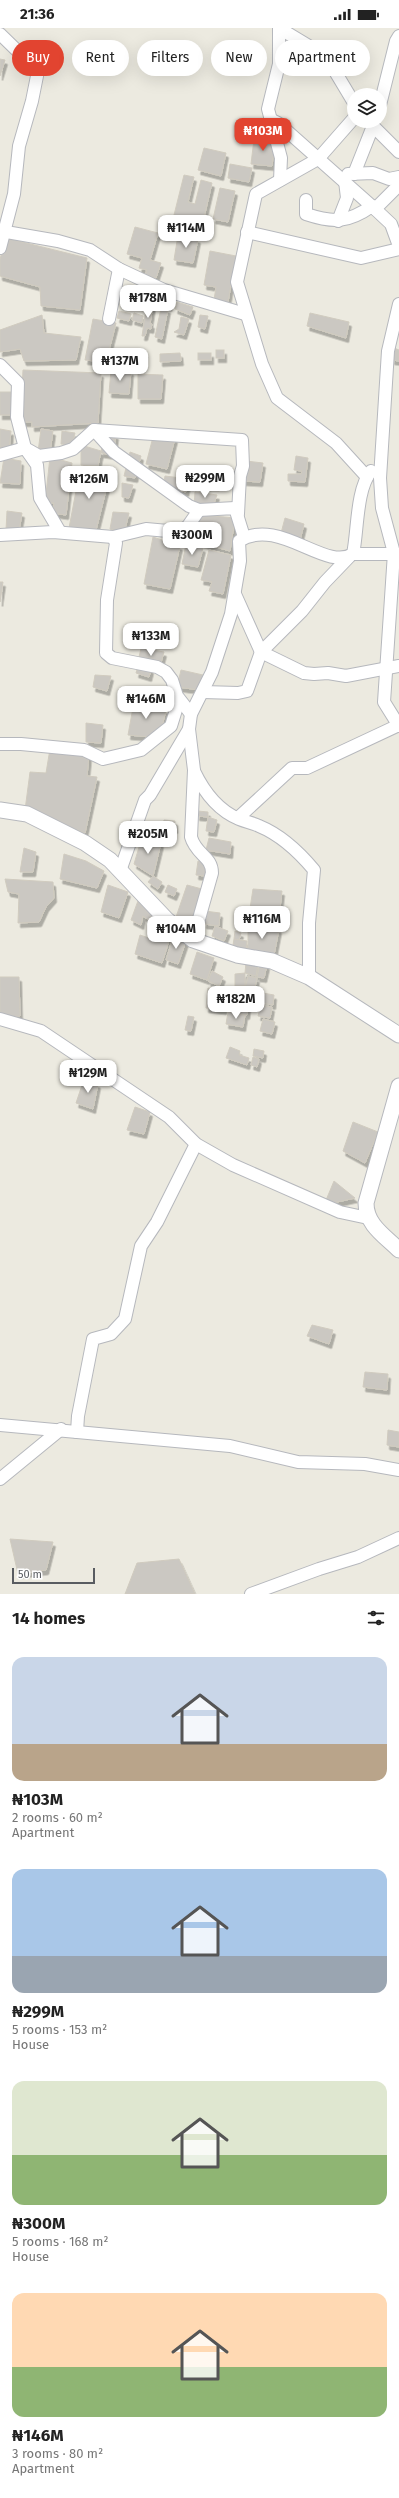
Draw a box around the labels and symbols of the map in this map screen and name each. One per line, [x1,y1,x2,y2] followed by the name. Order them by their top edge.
[235,118,291,152] pin: ₦103M
[158,215,214,249] pin: ₦114M
[120,285,176,319] pin: ₦178M
[92,348,148,382] pin: ₦137M
[177,465,233,499] pin: ₦299M
[61,466,117,500] pin: ₦126M
[164,522,220,556] pin: ₦300M
[123,623,179,657] pin: ₦133M
[118,686,174,720] pin: ₦146M
[120,821,176,855] pin: ₦205M
[234,906,290,940] pin: ₦116M
[148,916,204,950] pin: ₦104M
[208,986,264,1020] pin: ₦182M
[60,1060,116,1094] pin: ₦129M
[12,1566,95,1585] scale bar

